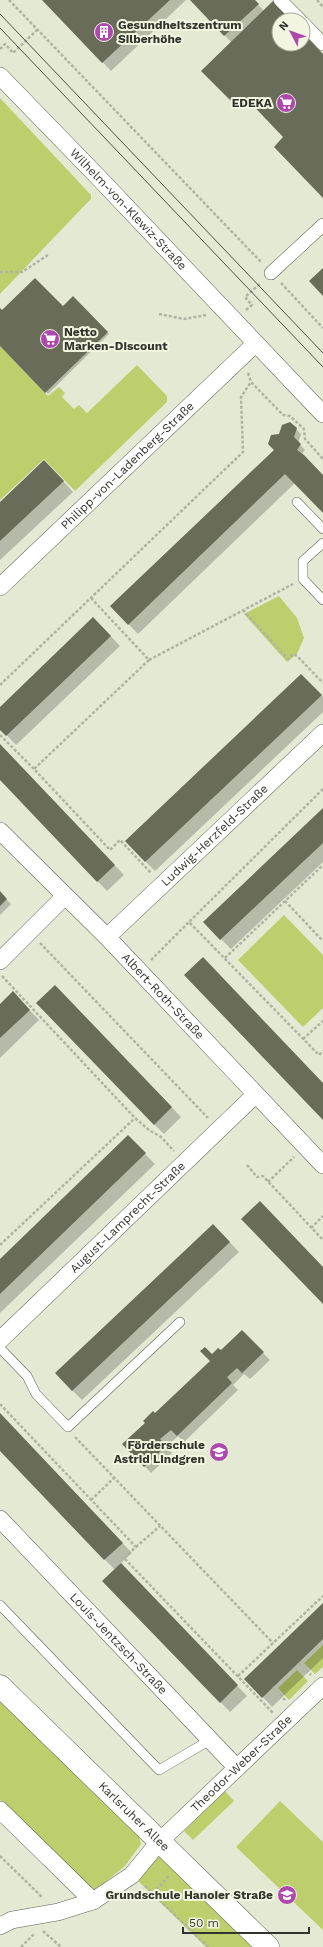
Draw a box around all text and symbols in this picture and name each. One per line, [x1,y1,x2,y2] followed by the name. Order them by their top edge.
[271,12,311,52] north arrow
[118,18,242,46] place label: Gesundheitszentrum Silberhöhe
[276,18,291,33] text: N
[93,21,115,43] building icon: Gesundheitszentrum Silberhöhe
[275,92,297,114] supermarket icon: EDEKA
[232,96,273,110] place label: EDEKA
[67,145,190,273] street label: Wilhelm-von-Klewiz-Straße
[64,325,168,353] place label: Netto Marken-Discount
[39,328,61,350] supermarket icon: Netto Marken-Discount
[58,399,197,532] street label: Philipp-von-Ladenberg-Straße
[158,782,271,889] street label: Ludwig-Herzfeld-Straße
[119,950,207,1042] street label: Albert-Roth-Straße
[67,1159,188,1276] street label: August-Lamprecht-Straße
[114,1438,205,1466] place label: Förderschule Astrid Lindgren
[208,1441,230,1463] school or university icon: Förderschule Astrid Lindgren
[67,1590,170,1697] street label: Louis-Jentzsch-Straße
[188,1712,295,1815] street label: Theodor-Weber-Straße
[96,1779,172,1854] street label: Karlsruher Allee
[276,1884,298,1906] school or university icon: Grundschule Hanoier Straße
[105,1888,273,1902] place label: Grundschule Hanoier Straße
[183,1909,309,1935] scale bar
[189,1916,219,1930] text: 50 m

